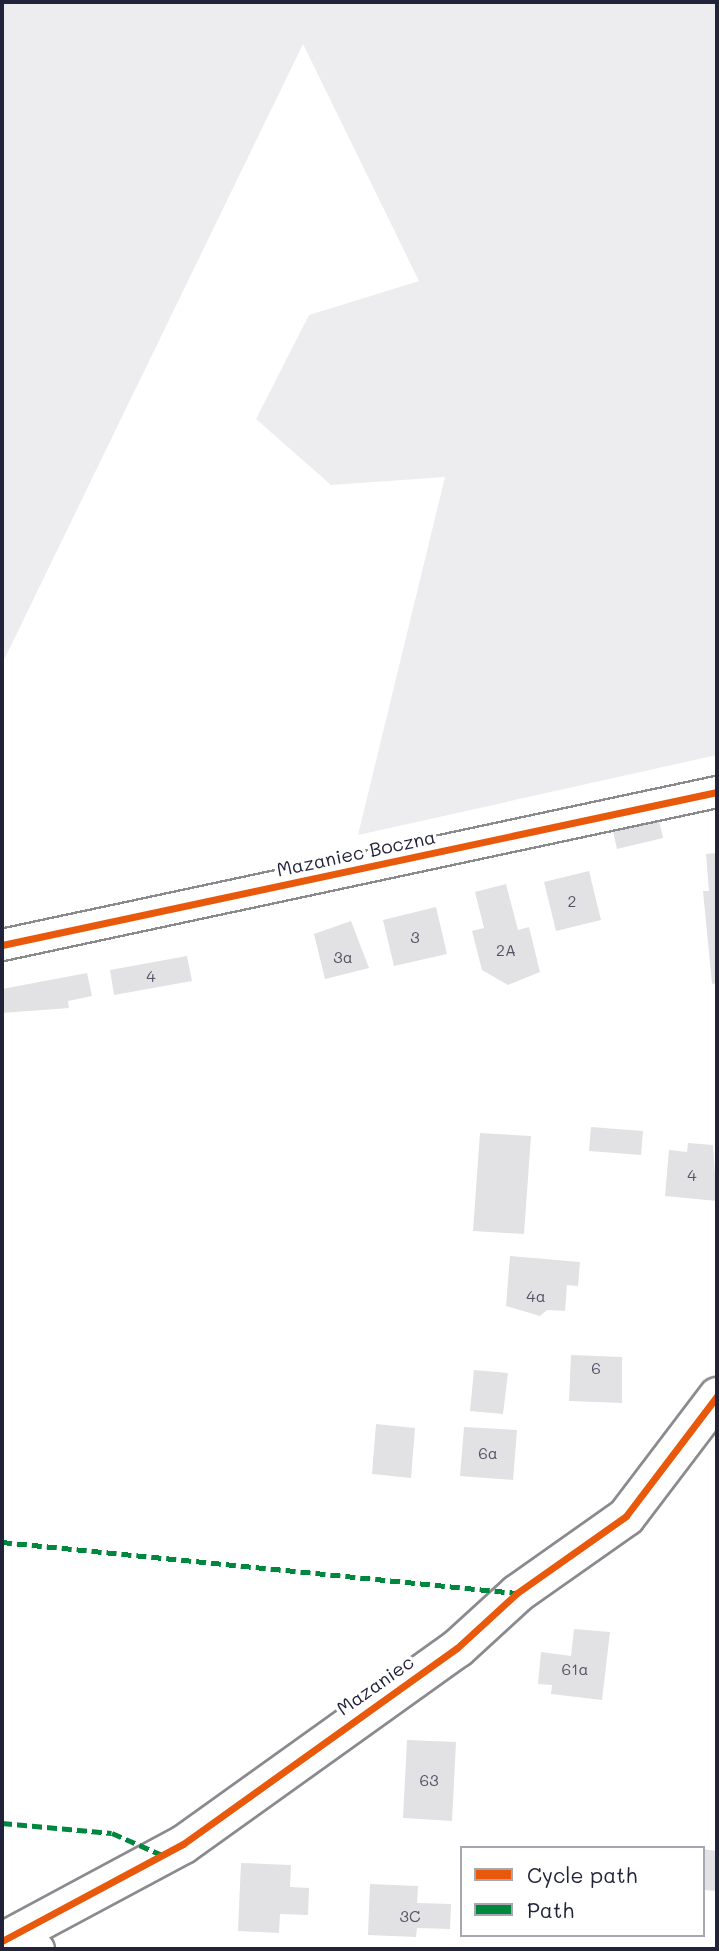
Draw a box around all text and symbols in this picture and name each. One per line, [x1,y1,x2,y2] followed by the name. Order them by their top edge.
[274,825,438,881] street label: Mazaniec Boczna
[568,891,576,911] house number: 2
[410,927,420,947] house number: 3
[496,940,516,960] house number: 2A
[333,947,353,967] house number: 3a
[146,966,156,986] house number: 4
[687,1165,697,1185] house number: 4
[526,1286,546,1306] house number: 4a
[591,1358,601,1378] house number: 6
[478,1443,498,1463] house number: 6a
[332,1650,418,1720] street label: Mazaniec
[562,1659,588,1679] house number: 61a
[419,1770,439,1790] house number: 63
[460,1846,705,1937] legend
[527,1861,637,1888] text: Cycle path
[527,1896,574,1923] text: Path
[400,1906,420,1926] house number: 3C

